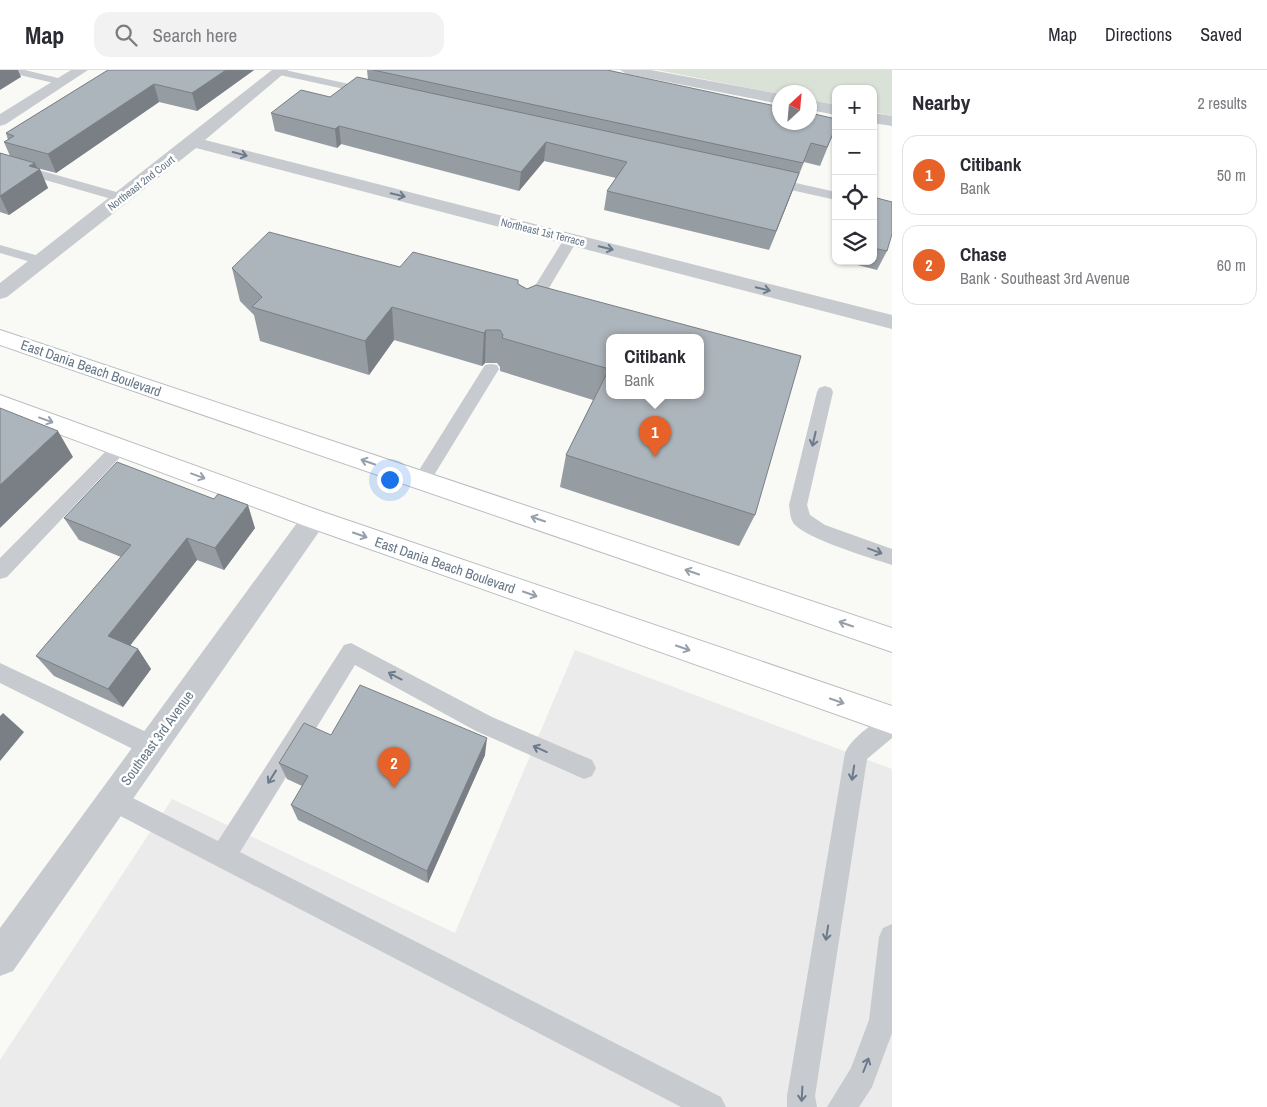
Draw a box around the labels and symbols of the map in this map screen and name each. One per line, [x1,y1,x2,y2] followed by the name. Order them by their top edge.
[772,85,817,130] north arrow
[232,150,248,159] one-way arrow
[105,152,178,214] street label: Northeast 2nd Court
[389,190,405,200] one-way arrow
[500,215,586,249] street label: Northeast 1st Terrace
[597,244,613,253] one-way arrow
[755,285,771,294] one-way arrow
[18,335,164,401] street label: East Dania Beach Boulevard
[38,416,53,425] one-way arrow
[639,416,671,457] pin: 1
[809,431,818,447] one-way arrow
[360,456,376,466] one-way arrow
[377,467,403,493] your location
[190,472,205,481] one-way arrow
[530,514,546,524] one-way arrow
[352,531,367,540] one-way arrow
[372,532,518,598] street label: East Dania Beach Boulevard
[867,547,882,556] one-way arrow
[684,566,700,576] one-way arrow
[522,590,537,599] one-way arrow
[839,619,854,628] one-way arrow
[675,644,691,653] one-way arrow
[388,670,402,680] one-way arrow
[117,687,197,789] street label: Southeast 3rd Avenue
[829,697,844,706] one-way arrow
[533,743,548,753] one-way arrow
[378,747,410,788] pin: 2
[847,765,857,781] one-way arrow
[267,770,278,784] one-way arrow
[821,925,831,941] one-way arrow
[862,1058,871,1073] one-way arrow
[797,1085,807,1101] one-way arrow

